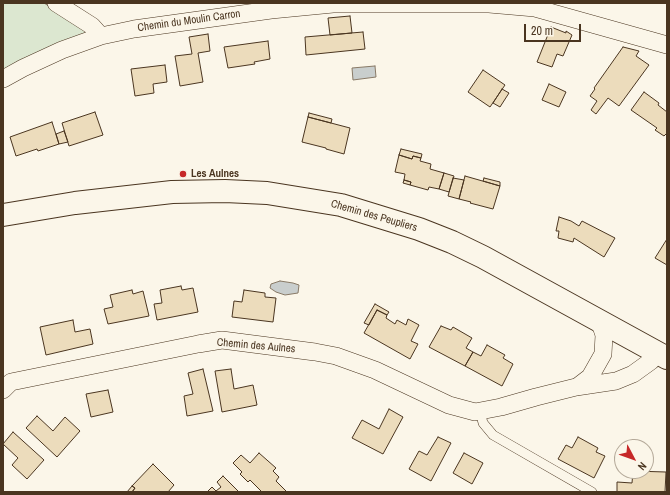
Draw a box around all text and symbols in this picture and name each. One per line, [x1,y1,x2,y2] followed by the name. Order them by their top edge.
[137,7,241,35] street label: Chemin du Moulin Carron
[526,16,583,42] scale bar
[531,23,553,39] text: 20 m
[191,167,239,181] place label: Les Aulnes
[178,169,188,179] marker: Les Aulnes
[329,197,419,235] street label: Chemin des Peupliers
[216,336,296,356] street label: Chemin des Aulnes
[614,439,654,479] north arrow
[635,459,650,473] text: N

